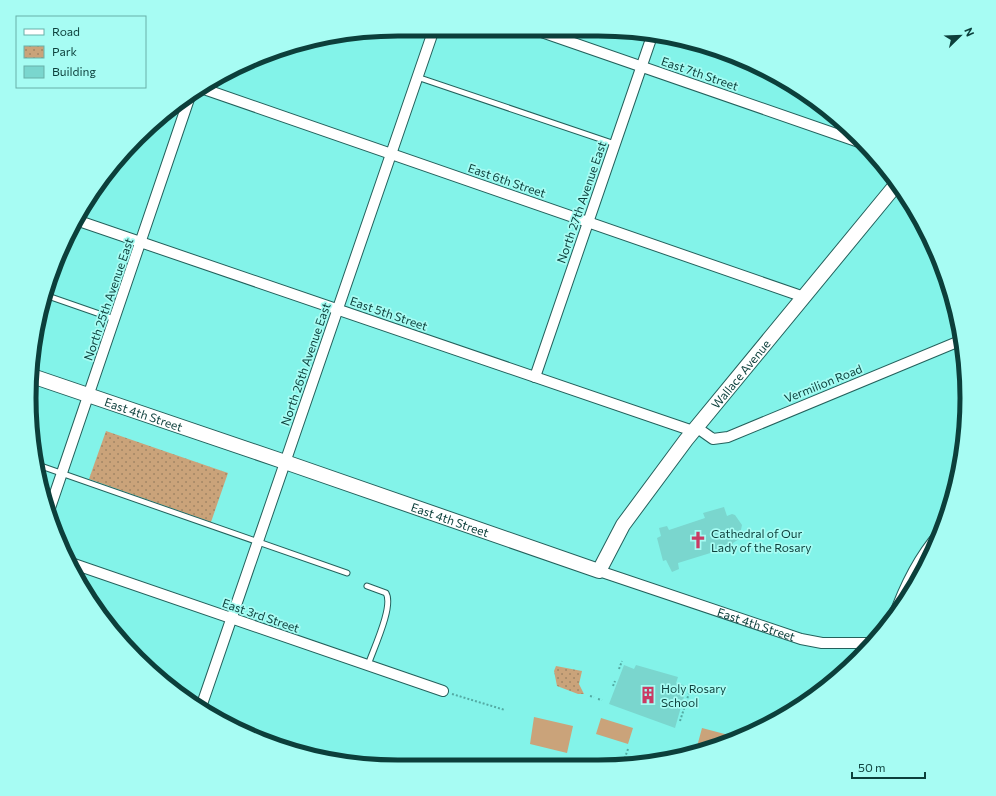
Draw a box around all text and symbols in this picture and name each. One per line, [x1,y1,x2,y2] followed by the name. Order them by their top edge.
[16,16,146,88] legend
[940,16,980,56] north arrow
[52,24,80,38] text: Road
[962,26,977,38] text: N
[52,44,78,58] text: Park
[660,53,740,93] street label: East 7th Street
[52,64,96,78] text: Building
[554,139,609,265] street label: North 27th Avenue East
[466,160,548,200] street label: East 6th Street
[80,236,136,362] street label: North 25th Avenue East
[348,293,430,333] street label: East 5th Street
[277,301,333,427] street label: North 26th Avenue East
[708,337,773,411] street label: Wallace Avenue
[782,361,864,405] street label: Vermilion Road
[103,394,185,434] street label: East 4th Street
[409,499,491,539] street label: East 4th Street
[711,526,812,554] place label: Cathedral of Our Lady of the Rosary
[688,530,708,550] church icon: Cathedral of Our Lady of the Rosary
[221,595,301,635] street label: East 3rd Street
[716,604,797,644] street label: East 4th Street
[661,681,726,709] place label: Holy Rosary School
[638,685,658,705] building icon: Holy Rosary School
[852,754,925,780] scale bar
[858,760,886,774] text: 50 m

